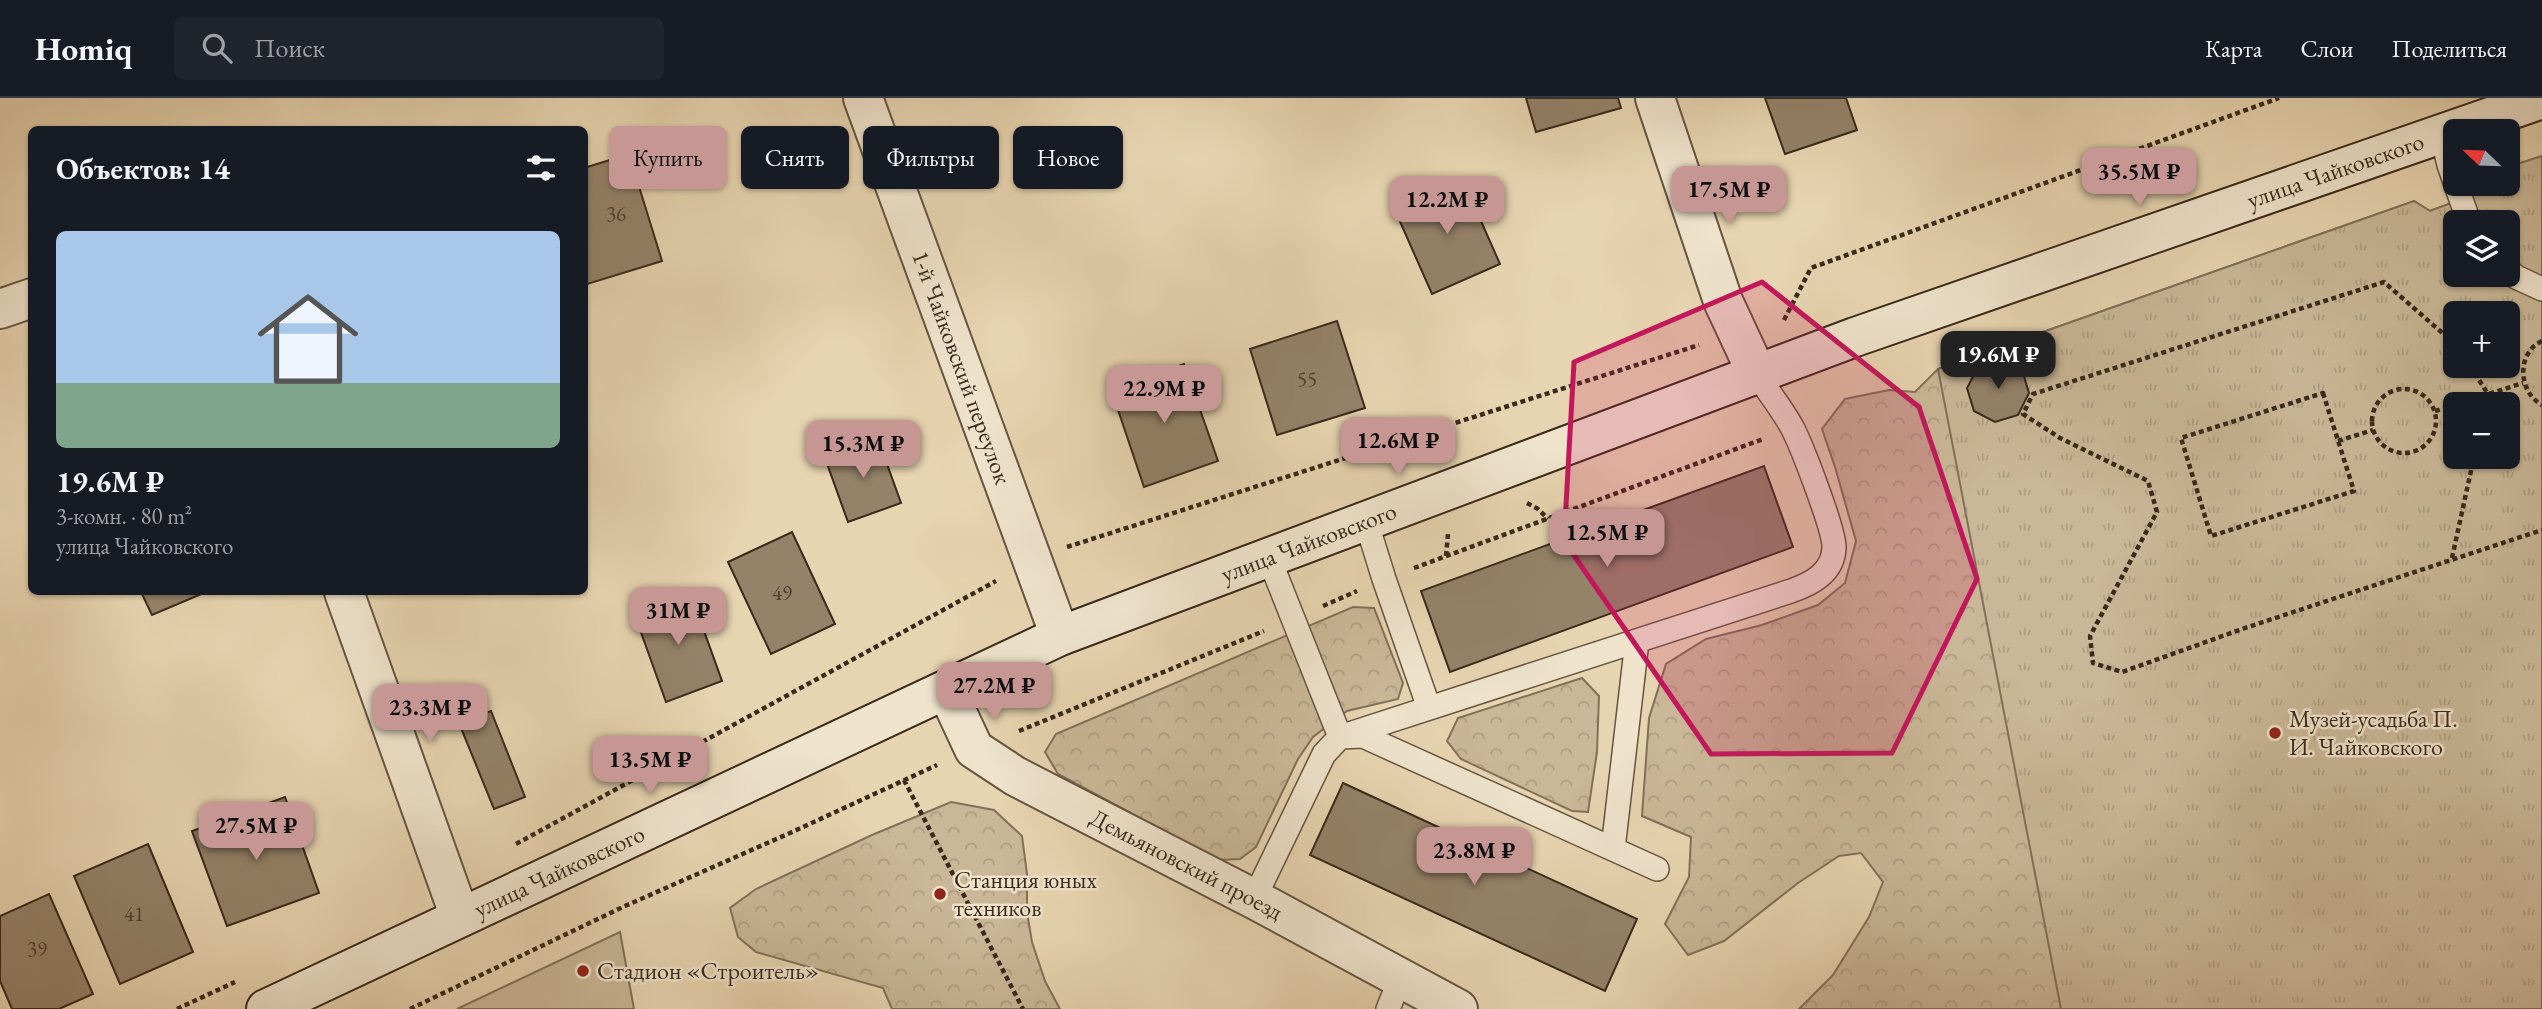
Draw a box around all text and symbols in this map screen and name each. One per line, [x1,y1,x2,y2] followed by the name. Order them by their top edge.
[174,17,664,80] search box
[35,27,132,70] text: Homiq
[198,29,236,67] icon: search
[254,31,325,65] text: Поиск
[2205,33,2262,64] text: Карта
[2300,33,2354,64] text: Слои
[2392,33,2507,64] text: Поделиться
[2443,119,2520,196] north arrow
[2443,119,2520,469] map controls
[2243,125,2428,215] street label: улица Чайковского
[609,126,727,189] chip: Купить
[741,126,849,189] chip: Снять
[863,126,999,189] chip: Фильтры
[1013,126,1123,189] chip: Новое
[2074,148,2204,208] pin: 35.5M ₽
[56,149,230,188] text: Объектов: 14
[522,149,560,187] icon: filters
[2098,156,2180,186] text: 35.5M ₽
[1664,166,1794,226] pin: 17.5M ₽
[1688,174,1770,204] text: 17.5M ₽
[1382,176,1512,236] pin: 12.2M ₽
[1406,184,1488,214] text: 12.2M ₽
[606,200,626,227] house number: 36
[2443,210,2520,287] button: layers
[905,246,1019,489] street label: 1-й Чайковский переулок
[245,276,371,402] icon: home
[2443,301,2520,378] button: +
[1933,331,2063,391] pin: 19.6M ₽
[1957,339,2039,369] text: 19.6M ₽
[1297,365,1317,392] house number: 55
[1099,366,1229,425] pin: 22.9M ₽
[1123,373,1205,403] text: 22.9M ₽
[2443,392,2520,469] button: −
[1333,418,1463,477] pin: 12.6M ₽
[798,420,928,480] pin: 15.3M ₽
[1357,425,1439,455] text: 12.6M ₽
[822,428,904,458] text: 15.3M ₽
[56,462,164,501] text: 19.6M ₽
[1216,495,1401,589] street label: улица Чайковского
[56,501,192,531] text: 3-комн. · 80 m²
[1542,510,1672,569] pin: 12.5M ₽
[1566,517,1648,547] text: 12.5M ₽
[56,531,233,561] text: улица Чайковского
[772,579,792,606] house number: 49
[629,588,727,647] pin: 31M ₽
[645,595,711,625] text: 31M ₽
[929,662,1059,722] pin: 27.2M ₽
[953,670,1035,700] text: 27.2M ₽
[365,684,495,744] pin: 23.3M ₽
[389,692,471,722] text: 23.3M ₽
[2289,703,2458,762] place label: Музей-усадьба П. И. Чайковского
[2267,725,2283,741] marker: Музей-усадьба П. И. Чайковского
[585,736,715,796] pin: 13.5M ₽
[609,744,691,774] text: 13.5M ₽
[1085,801,1289,927] street label: Демьяновский проезд
[191,802,321,862] pin: 27.5M ₽
[215,810,297,840] text: 27.5M ₽
[469,817,650,924] street label: улица Чайковского
[1409,828,1539,887] pin: 23.8M ₽
[1433,835,1515,865] text: 23.8M ₽
[954,864,1097,923] place label: Станция юных техников
[932,886,948,902] marker: Станция юных техников
[124,900,144,927] house number: 41
[27,935,47,962] house number: 39
[597,955,819,986] place label: Стадион «Строитель»
[575,963,591,979] marker: Стадион «Строитель»

